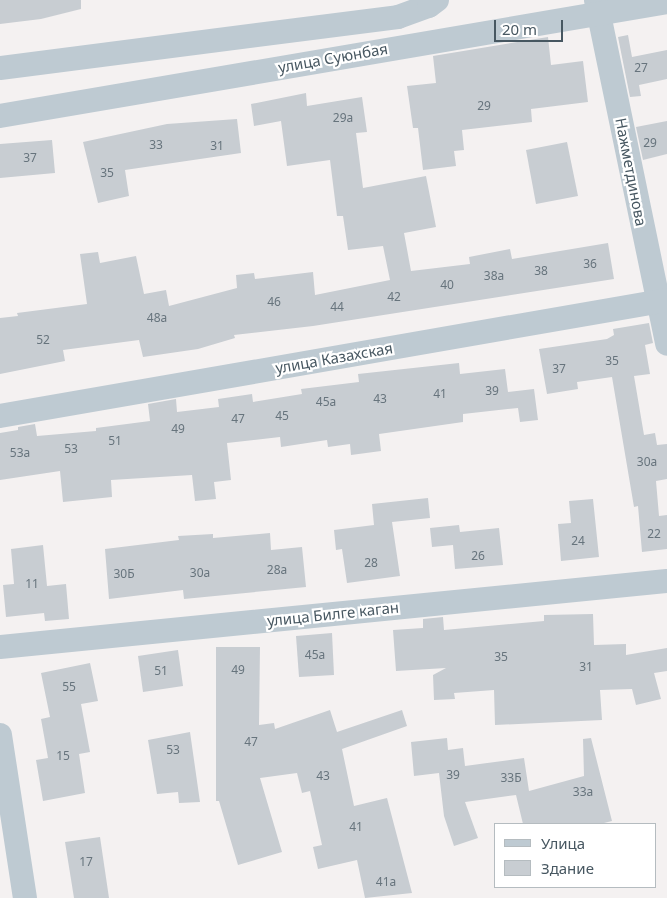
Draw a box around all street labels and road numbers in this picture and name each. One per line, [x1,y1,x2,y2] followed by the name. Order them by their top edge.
[277,40,389,76] street label: улица Суюнбая
[612,116,650,228] street label: Нажметдинова
[274,339,394,377] street label: улица Казахская
[266,598,400,630] street label: улица Билге каган

